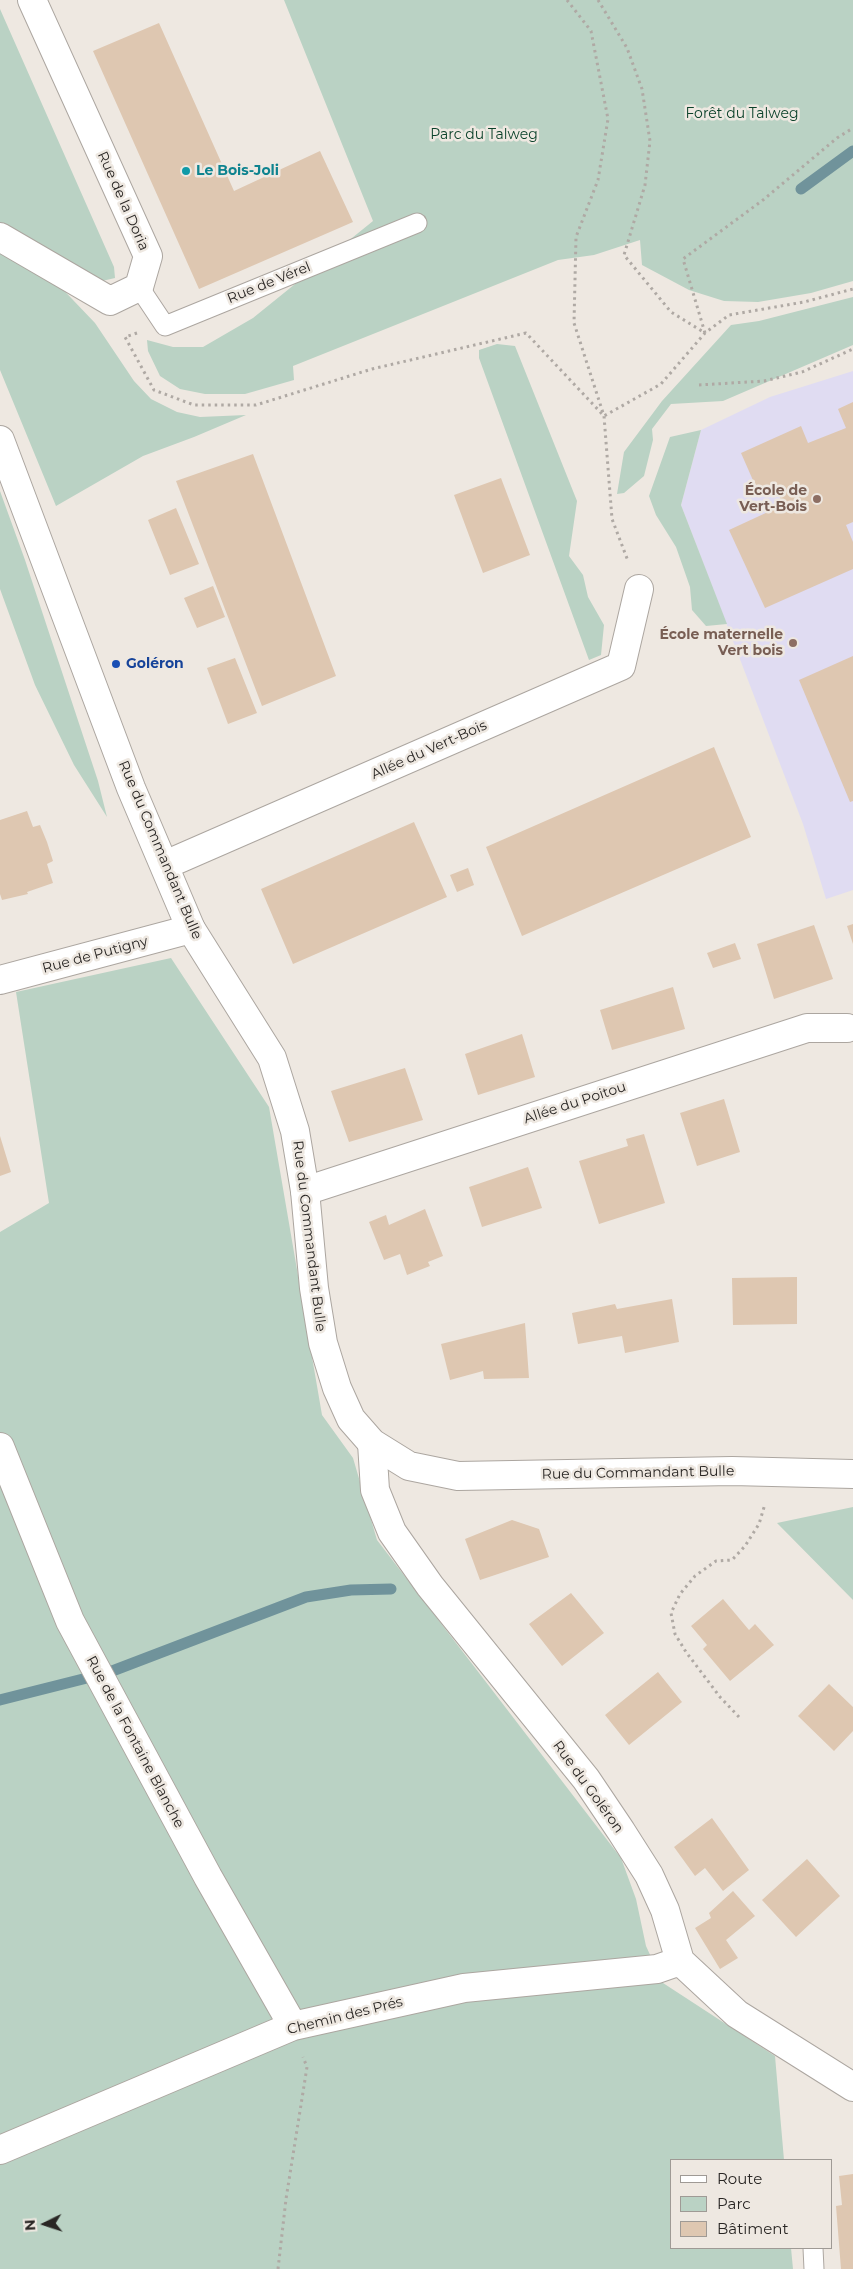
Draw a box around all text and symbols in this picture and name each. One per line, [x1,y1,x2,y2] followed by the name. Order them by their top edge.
[685,106,799,122] park label: Forêt du Talweg
[430,127,538,143] park label: Parc du Talweg
[94,149,152,253] street label: Rue de la Doria
[196,163,279,179] place label: Le Bois-Joli
[180,165,192,177] marker: Le Bois-Joli
[225,259,313,307] street label: Rue de Vérel
[739,483,807,516] place label: École de Vert-Bois
[811,493,823,505] marker: École de Vert-Bois
[659,627,783,660] place label: École maternelle Vert bois
[787,637,799,649] marker: École maternelle Vert bois
[126,656,184,672] place label: Goléron
[110,658,122,670] marker: Goléron
[369,717,489,783] street label: Allée du Vert-Bois
[115,758,205,942] street label: Rue du Commandant Bulle
[40,933,150,977] street label: Rue de Putigny
[522,1079,628,1127] street label: Allée du Poitou
[289,1139,329,1333] street label: Rue du Commandant Bulle
[542,1463,734,1483] street label: Rue du Commandant Bulle
[82,1653,188,1831] street label: Rue de la Fontaine Blanche
[549,1738,627,1836] street label: Rue du Goléron
[285,1994,405,2038] street label: Chemin des Prés
[670,2159,833,2249] legend
[717,2169,762,2188] text: Route
[717,2194,751,2213] text: Parc
[20,2199,70,2249] north arrow
[21,2219,39,2231] text: N
[717,2219,789,2238] text: Bâtiment

